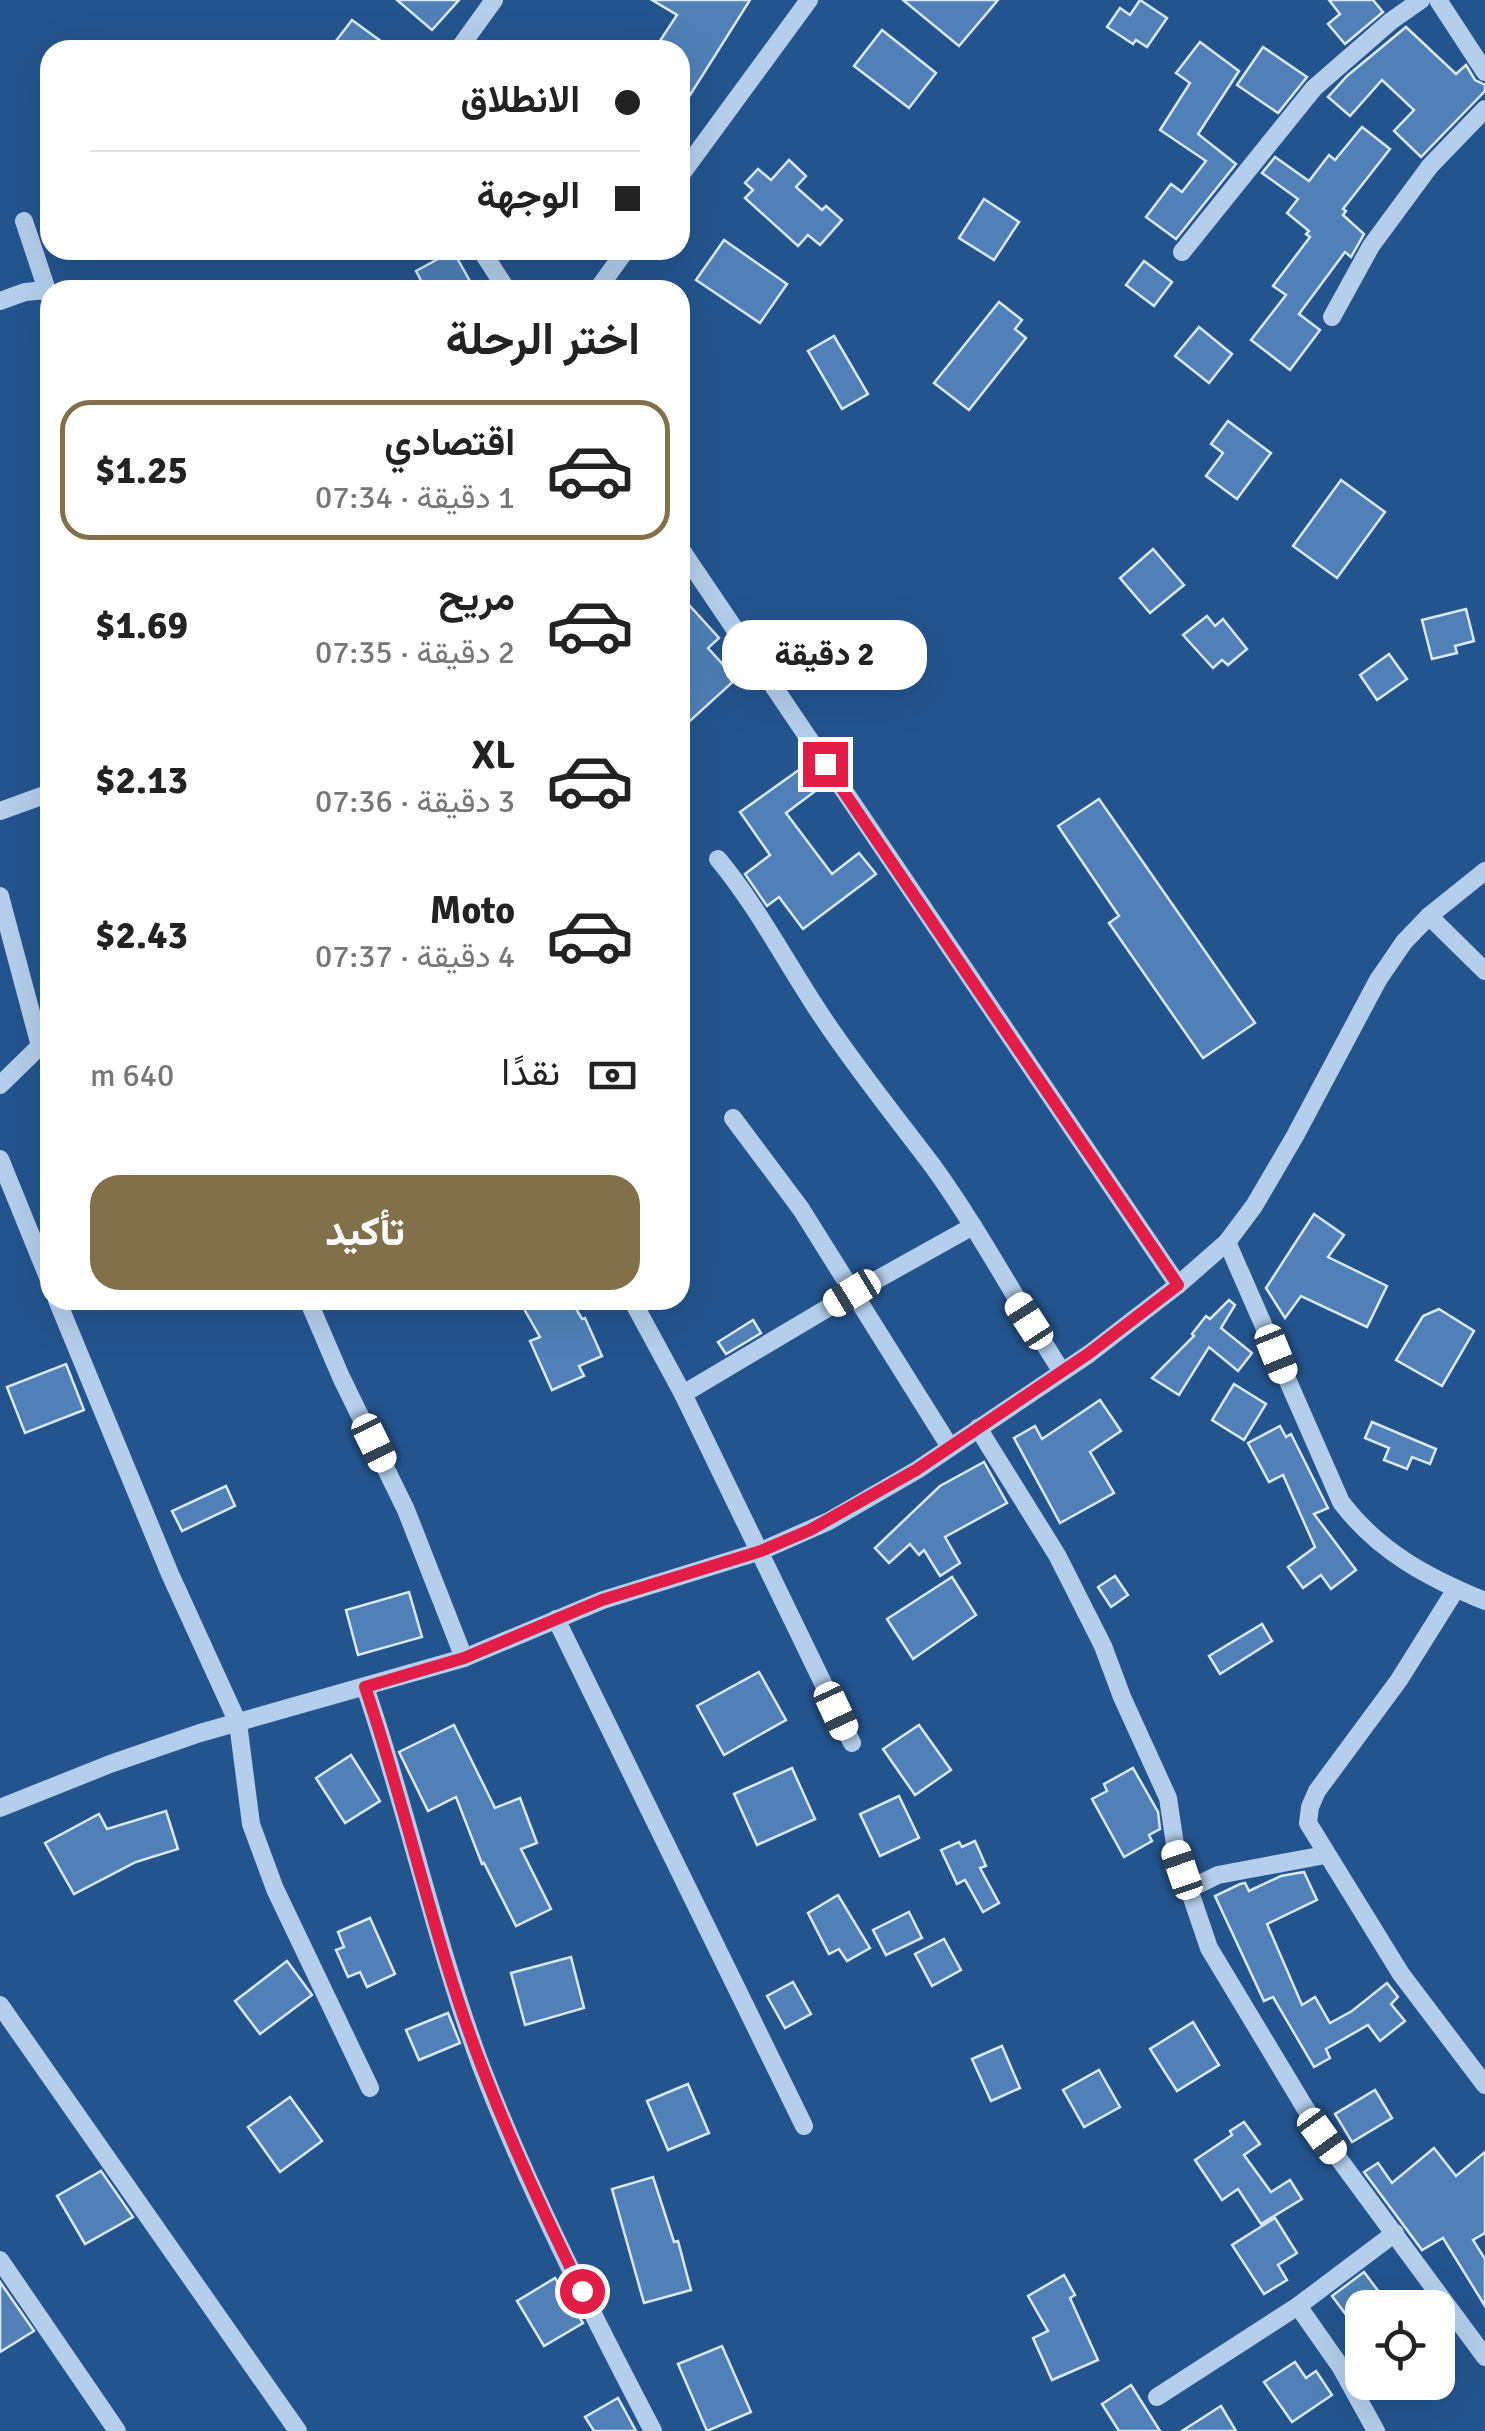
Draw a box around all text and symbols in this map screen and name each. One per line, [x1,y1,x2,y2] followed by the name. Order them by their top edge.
[461,76,580,123] text: الانطلاق
[477,172,580,219] text: الوجهة
[446,312,640,367] text: اختر الرحلة
[384,419,515,466] text: اقتصادي
[545,425,635,515] icon: car
[95,447,188,494] text: $1.25
[315,478,515,517] text: 1 دقيقة · 07:34
[439,574,515,621] text: مريح
[545,580,635,670] icon: car
[95,602,188,649] text: $1.69
[722,619,928,689] callout: 2 دقيقة
[315,633,515,672] text: 2 دقيقة · 07:35
[774,635,875,674] text: 2 دقيقة
[472,732,515,779] text: XL
[545,735,635,825] icon: car
[803,742,848,787] route end
[95,757,188,804] text: $2.13
[315,782,515,821] text: 3 دقيقة · 07:36
[430,887,515,934] text: Moto
[545,890,635,980] icon: car
[95,912,188,959] text: $2.43
[315,937,515,976] text: 4 دقيقة · 07:37
[585,1048,640,1103] icon: cash
[501,1049,560,1096] text: نقدًا
[90,1056,174,1095] text: 640 m
[90,1175,640,1290] button: تأكيد
[819,1265,885,1321] car
[1000,1288,1058,1354] car
[1251,1321,1301,1387] car
[347,1409,401,1477] car
[810,1677,862,1745] car
[1158,1837,1206,1903] car
[1292,2103,1352,2169] car
[560,2269,605,2314] route start
[1345,2290,1455,2400] map controls
[1345,2290,1455,2400] button: locate

